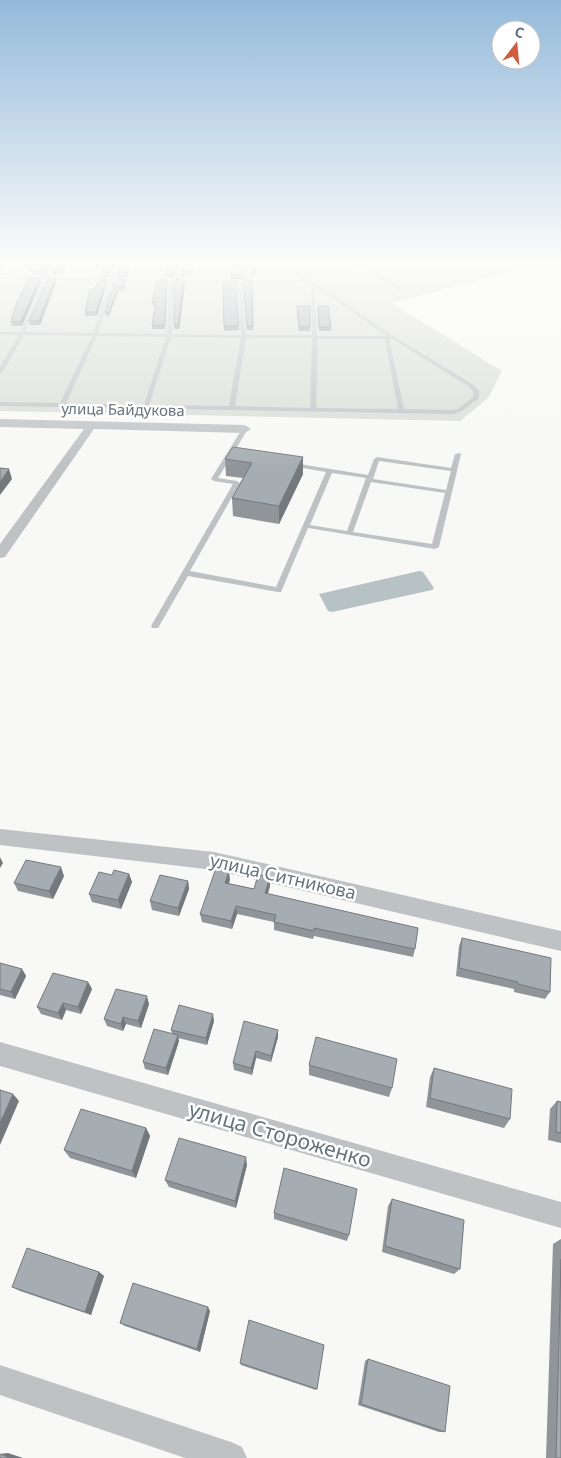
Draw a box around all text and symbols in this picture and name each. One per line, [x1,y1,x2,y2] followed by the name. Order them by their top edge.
[491,20,541,70] north arrow
[513,22,527,42] text: С
[61,398,185,420] street label: улица Байдукова
[208,848,359,904] street label: улица Ситникова
[186,1095,375,1173] street label: улица Стороженко

